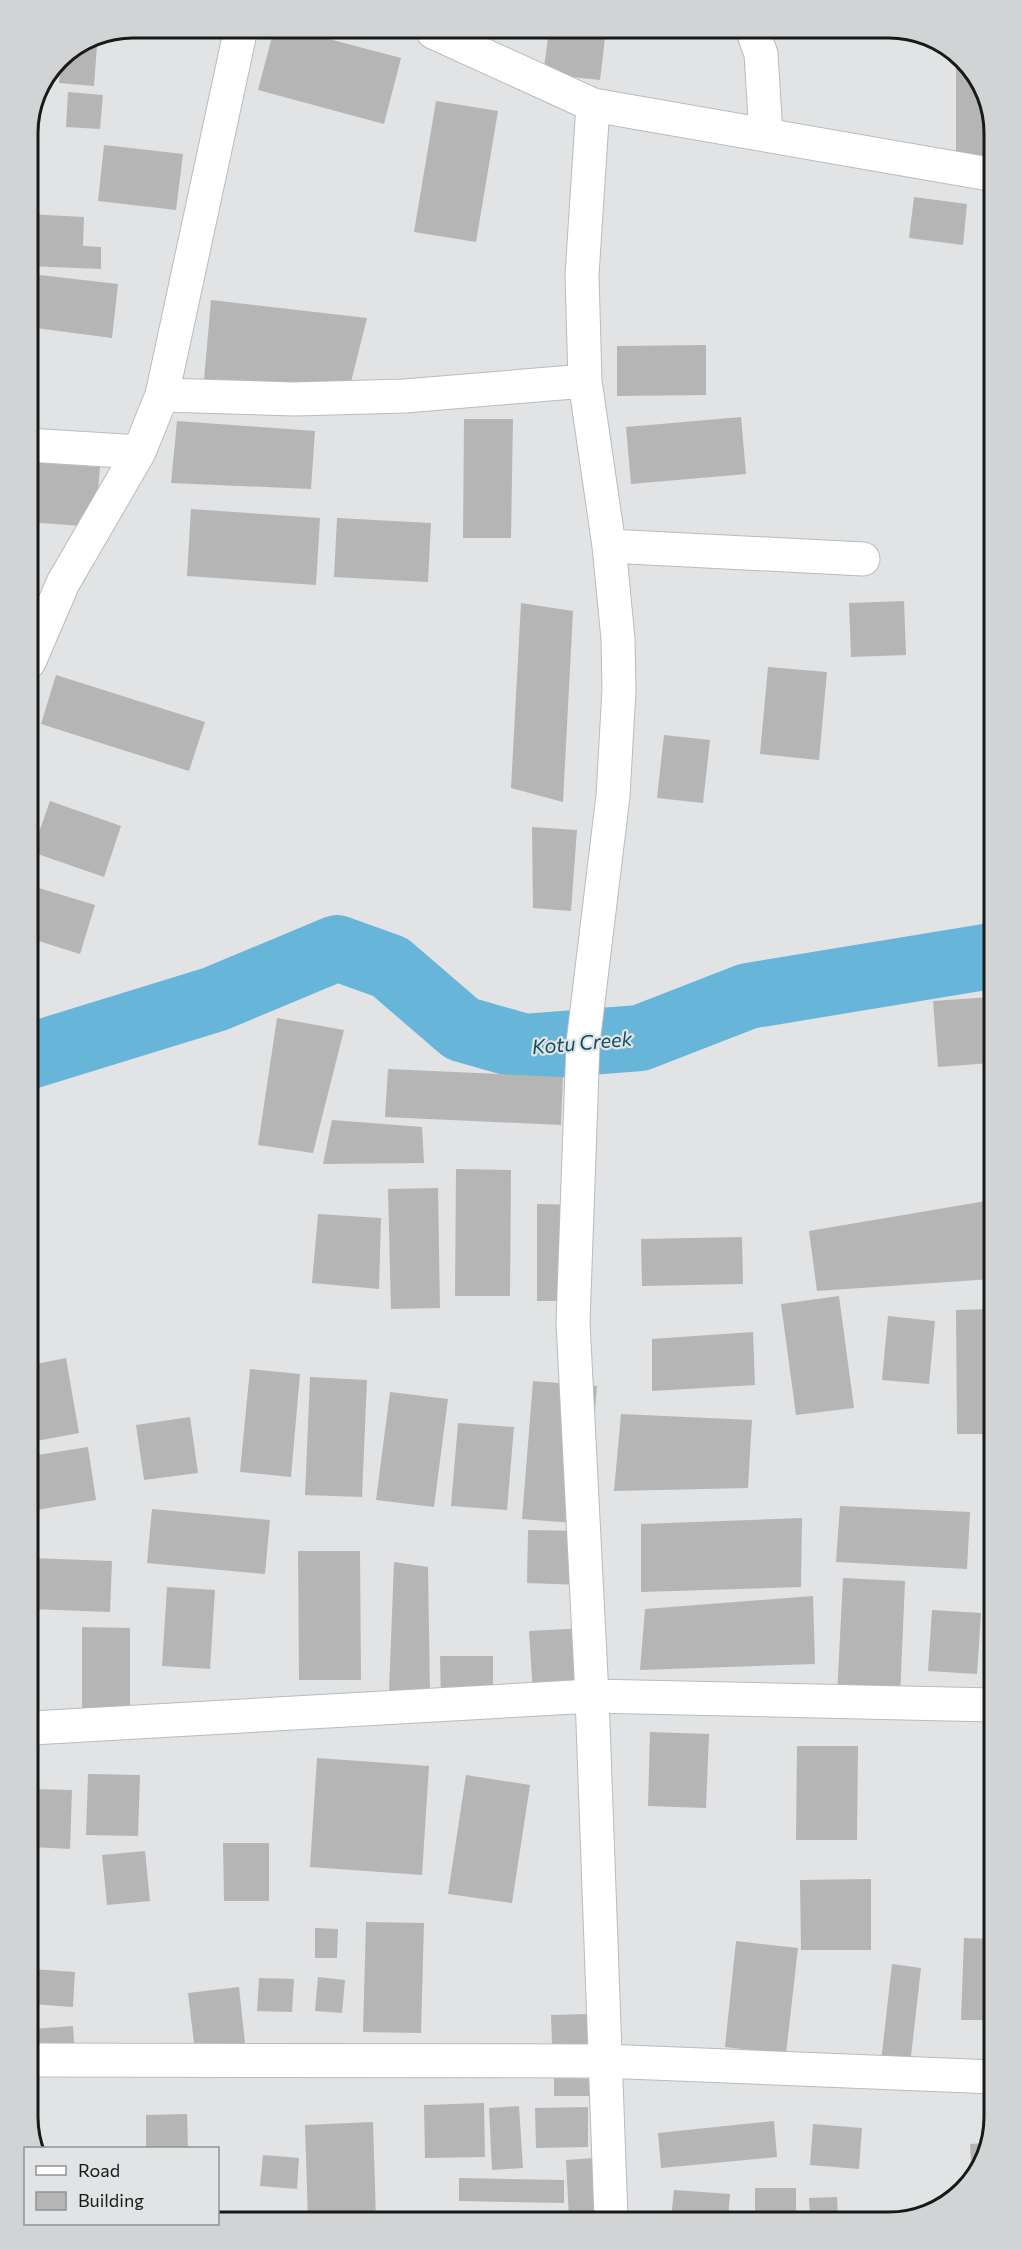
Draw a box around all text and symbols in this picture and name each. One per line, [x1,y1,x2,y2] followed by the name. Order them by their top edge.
[531,1026,634,1058] water label: Kotu Creek
[24,2147,219,2225] legend
[78,2159,120,2181] text: Road
[78,2189,144,2211] text: Building

